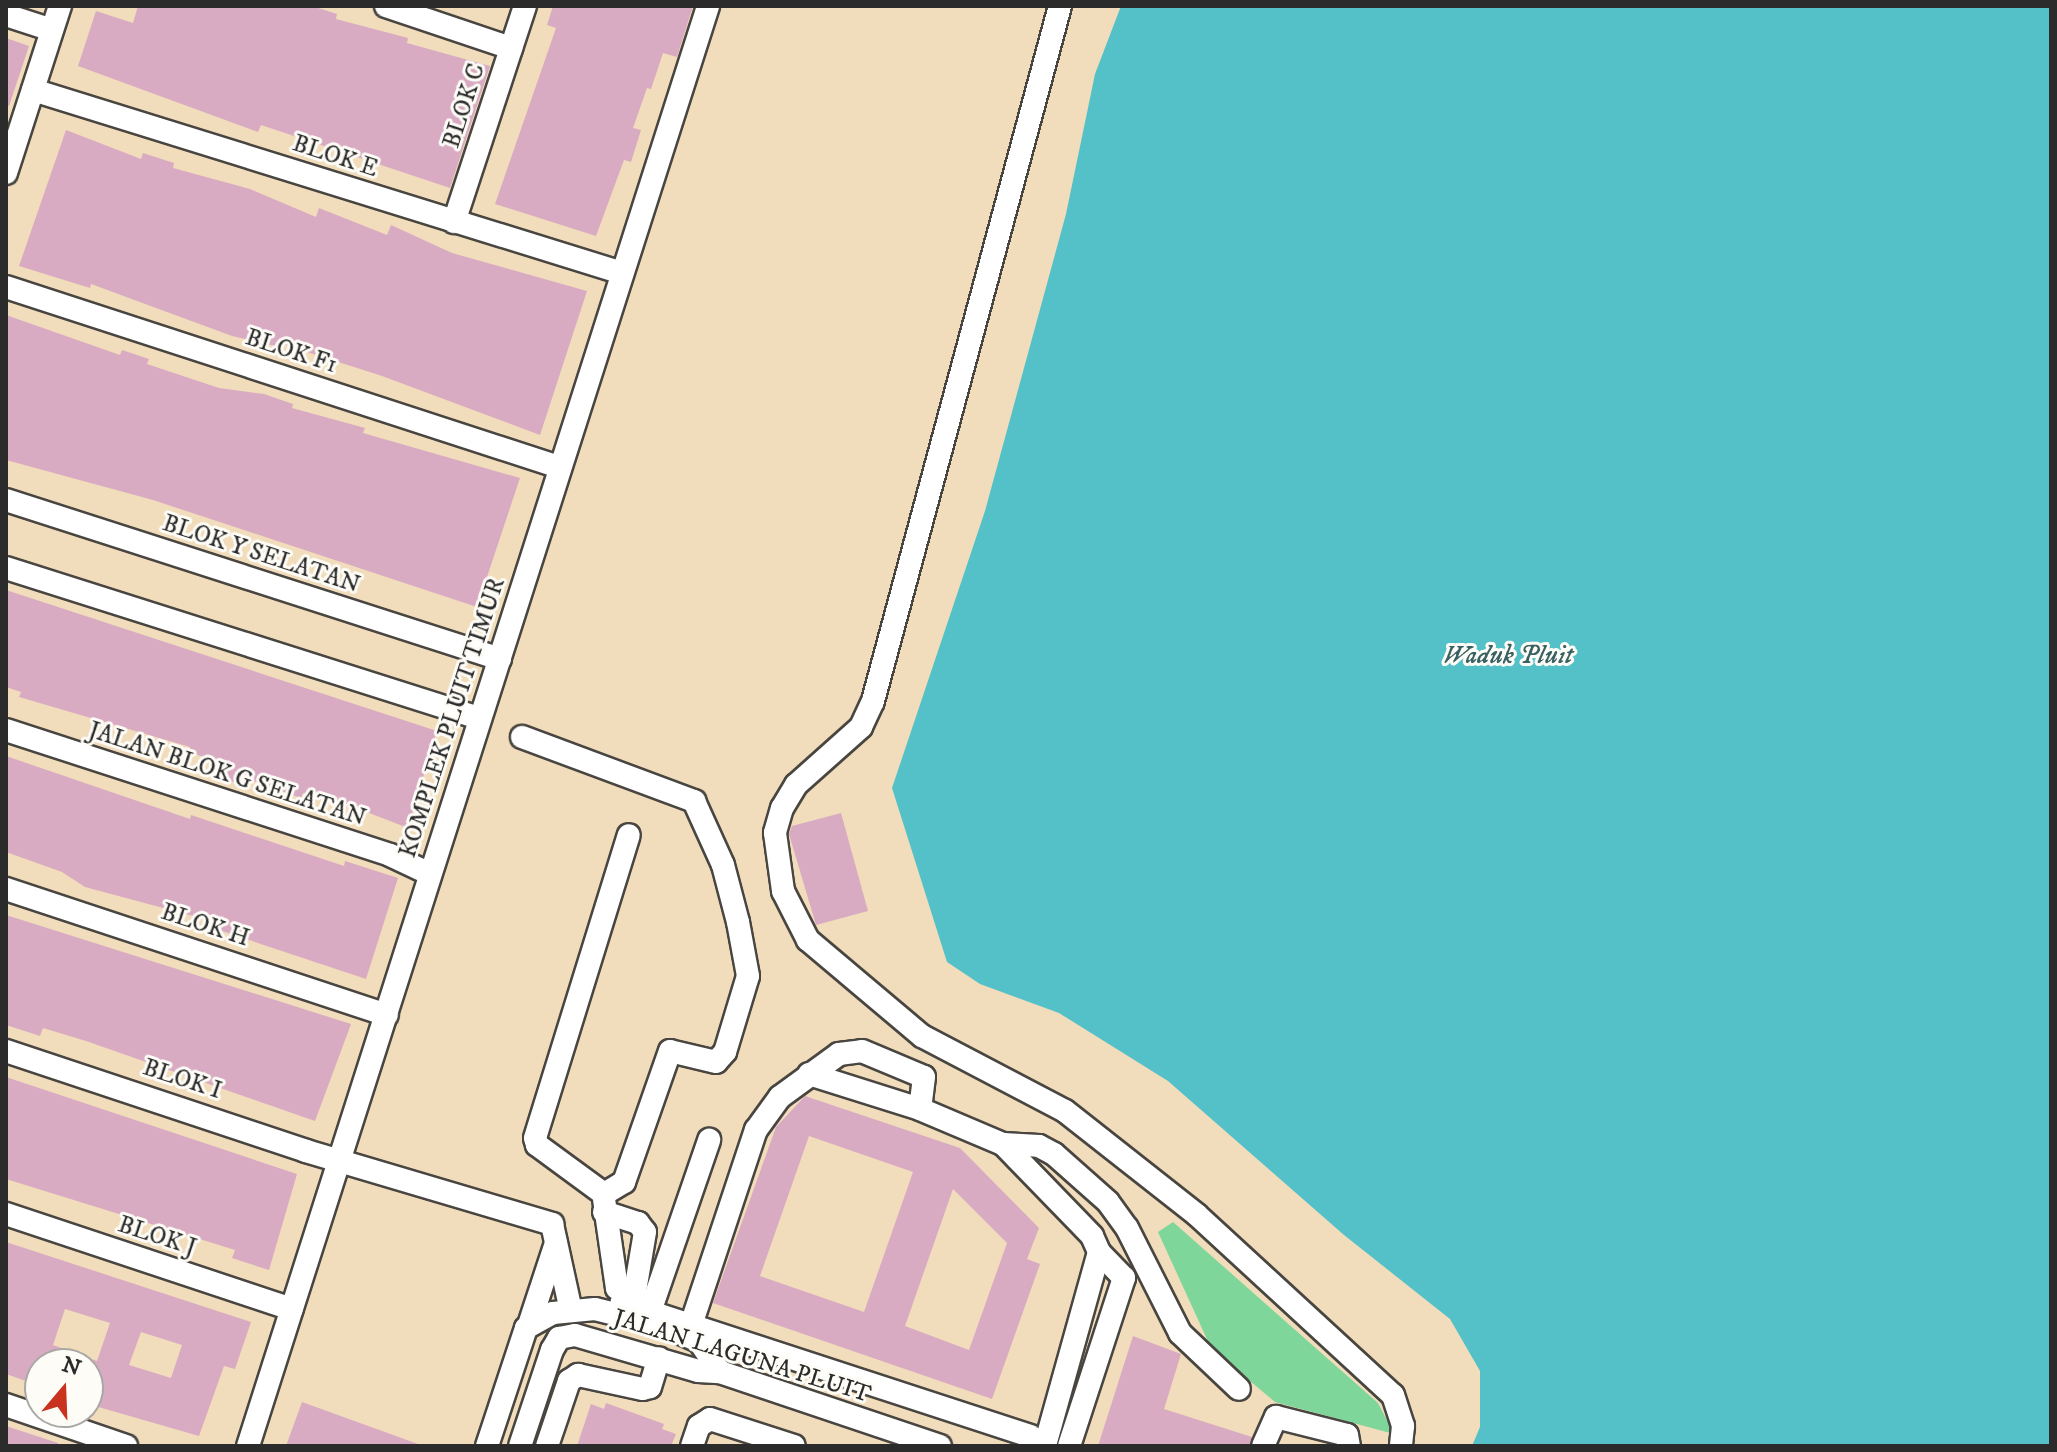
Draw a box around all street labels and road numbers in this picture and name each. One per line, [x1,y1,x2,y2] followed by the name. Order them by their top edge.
[438,60,492,152] street label: BLOK C
[289,130,381,184] street label: BLOK E
[242,324,340,380] street label: BLOK F1
[159,510,363,600] street label: BLOK Y SELATAN
[394,574,512,862] street label: KOMPLEK PLUIT TIMUR
[85,717,369,833] street label: JALAN BLOK G SELATAN
[157,898,253,954] street label: BLOK H
[139,1054,225,1106] street label: BLOK I
[114,1211,200,1263] street label: BLOK J
[610,1304,874,1410] street label: JALAN LAGUNA PLUIT

